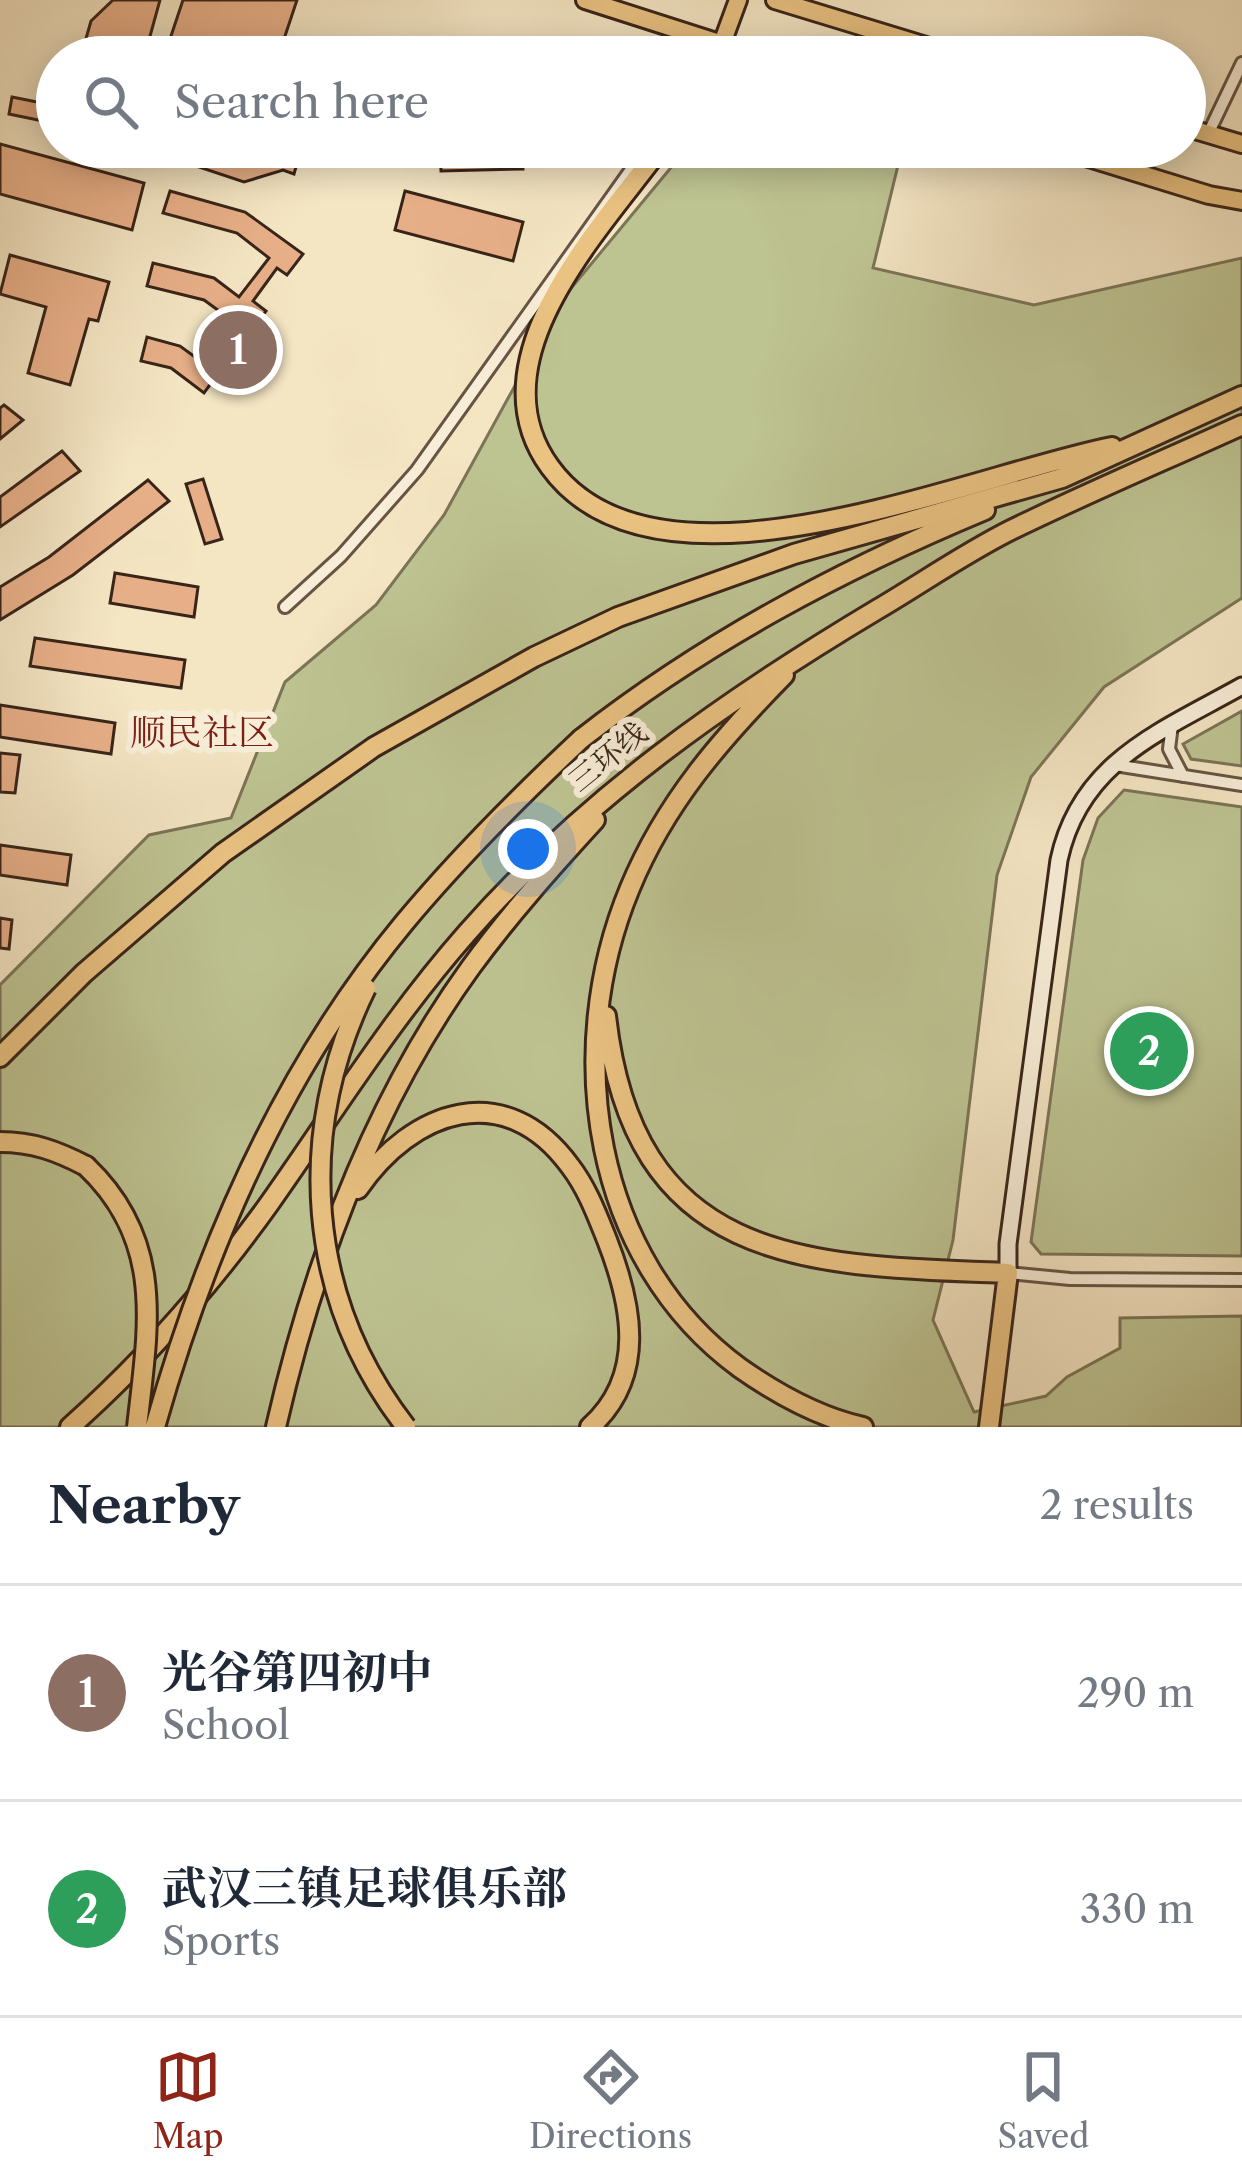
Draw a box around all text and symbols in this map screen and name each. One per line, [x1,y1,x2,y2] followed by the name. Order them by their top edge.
[36,36,1206,168] search box
[78,69,144,135] icon: search
[174,74,429,130] text: Search here
[199,305,277,395] pin: 1
[130,710,274,754] district label: 顺民社区
[561,714,654,799] street label: 三环线
[498,819,558,879] your location
[1110,1006,1188,1096] pin: 2
[48,1474,240,1536] text: Nearby
[1040,1481,1194,1529] text: 2 results
[162,1644,432,1700] text: 光谷第四初中
[78,1669,96,1717] text: 1
[1077,1669,1194,1717] text: 290 m
[162,1701,290,1749] text: School
[162,1860,567,1916] text: 武汉三镇足球俱乐部
[75,1885,99,1933] text: 2
[1080,1885,1194,1933] text: 330 m
[162,1917,280,1965] text: Sports
[153,2044,224,2157] tab: Map
[529,2044,692,2157] tab: Directions
[998,2044,1089,2157] tab: Saved

